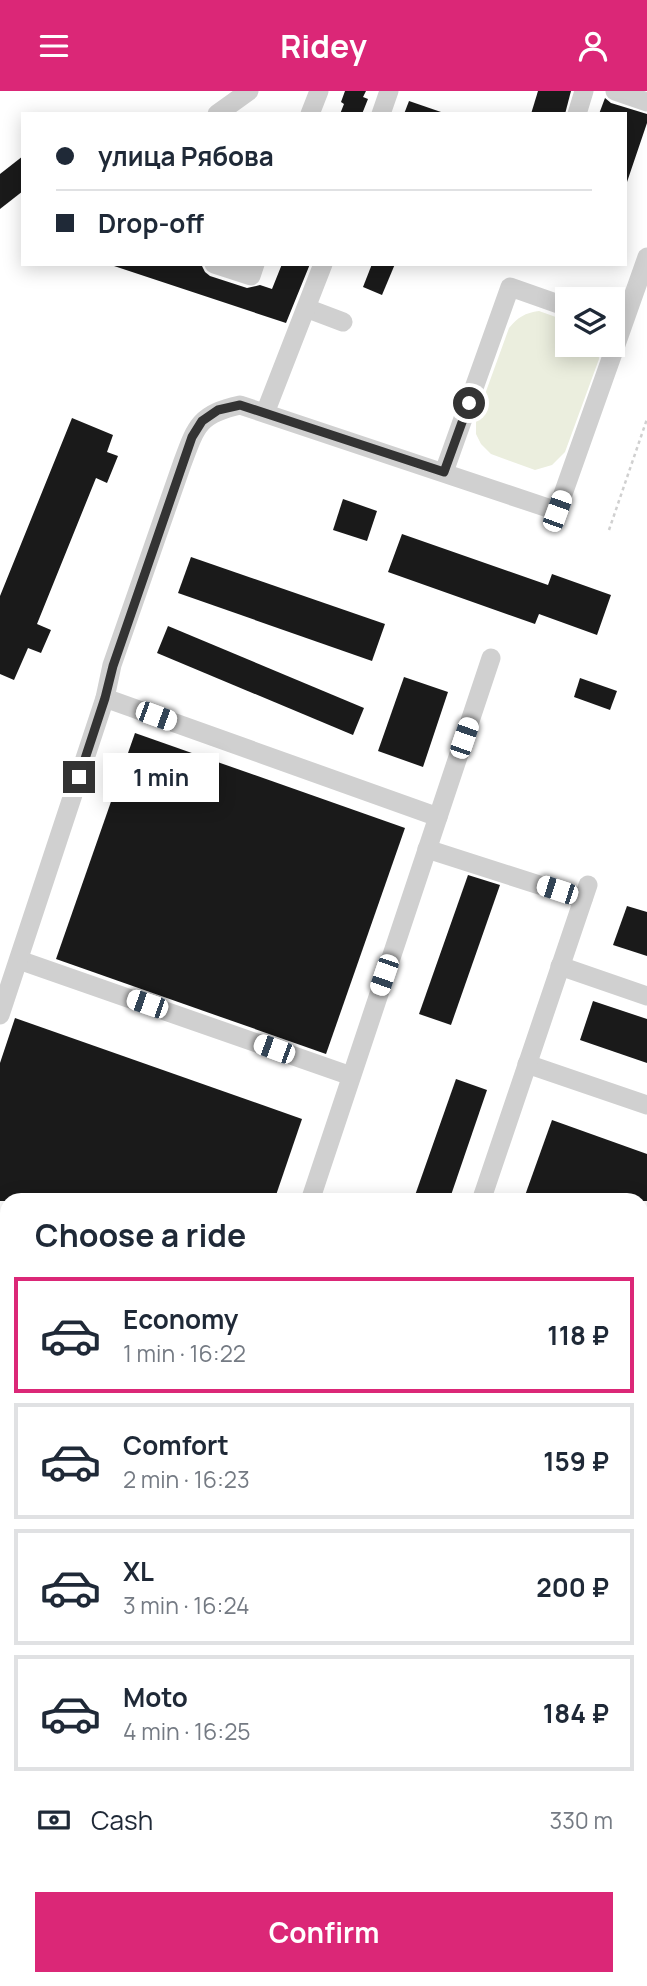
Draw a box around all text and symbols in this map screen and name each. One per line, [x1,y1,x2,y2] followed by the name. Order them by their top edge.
[280,24,367,68] text: Ridey
[35,27,73,65] icon: menu
[574,27,612,65] icon: person
[98,138,274,174] text: улица Рябова
[98,205,204,241] text: Drop-off
[555,287,625,357] map controls
[555,287,625,357] button: layers
[453,387,485,419] route start
[540,488,575,534] car
[133,699,180,733] car
[448,715,481,761] car
[104,753,219,801] callout: 1 min
[63,761,95,793] route end
[133,761,189,793] text: 1 min
[534,874,581,906] car
[368,952,401,998] car
[124,987,171,1021] car
[251,1032,298,1066] car
[35,1213,246,1257] text: Choose a ride
[123,1301,238,1337] text: Economy
[39,1304,102,1367] icon: car
[547,1317,609,1353] text: 118 ₽
[123,1337,246,1369] text: 1 min · 16:22
[123,1427,229,1463] text: Comfort
[39,1430,102,1493] icon: car
[543,1443,609,1479] text: 159 ₽
[123,1463,250,1495] text: 2 min · 16:23
[123,1553,154,1589] text: XL
[39,1556,102,1619] icon: car
[536,1569,609,1605] text: 200 ₽
[123,1589,250,1621] text: 3 min · 16:24
[123,1679,188,1715] text: Moto
[39,1682,102,1745] icon: car
[543,1695,609,1731] text: 184 ₽
[123,1715,251,1747] text: 4 min · 16:25
[35,1801,73,1839] icon: cash
[91,1802,153,1838] text: Cash
[549,1804,613,1836] text: 330 m
[35,1892,613,1972] button: Confirm

